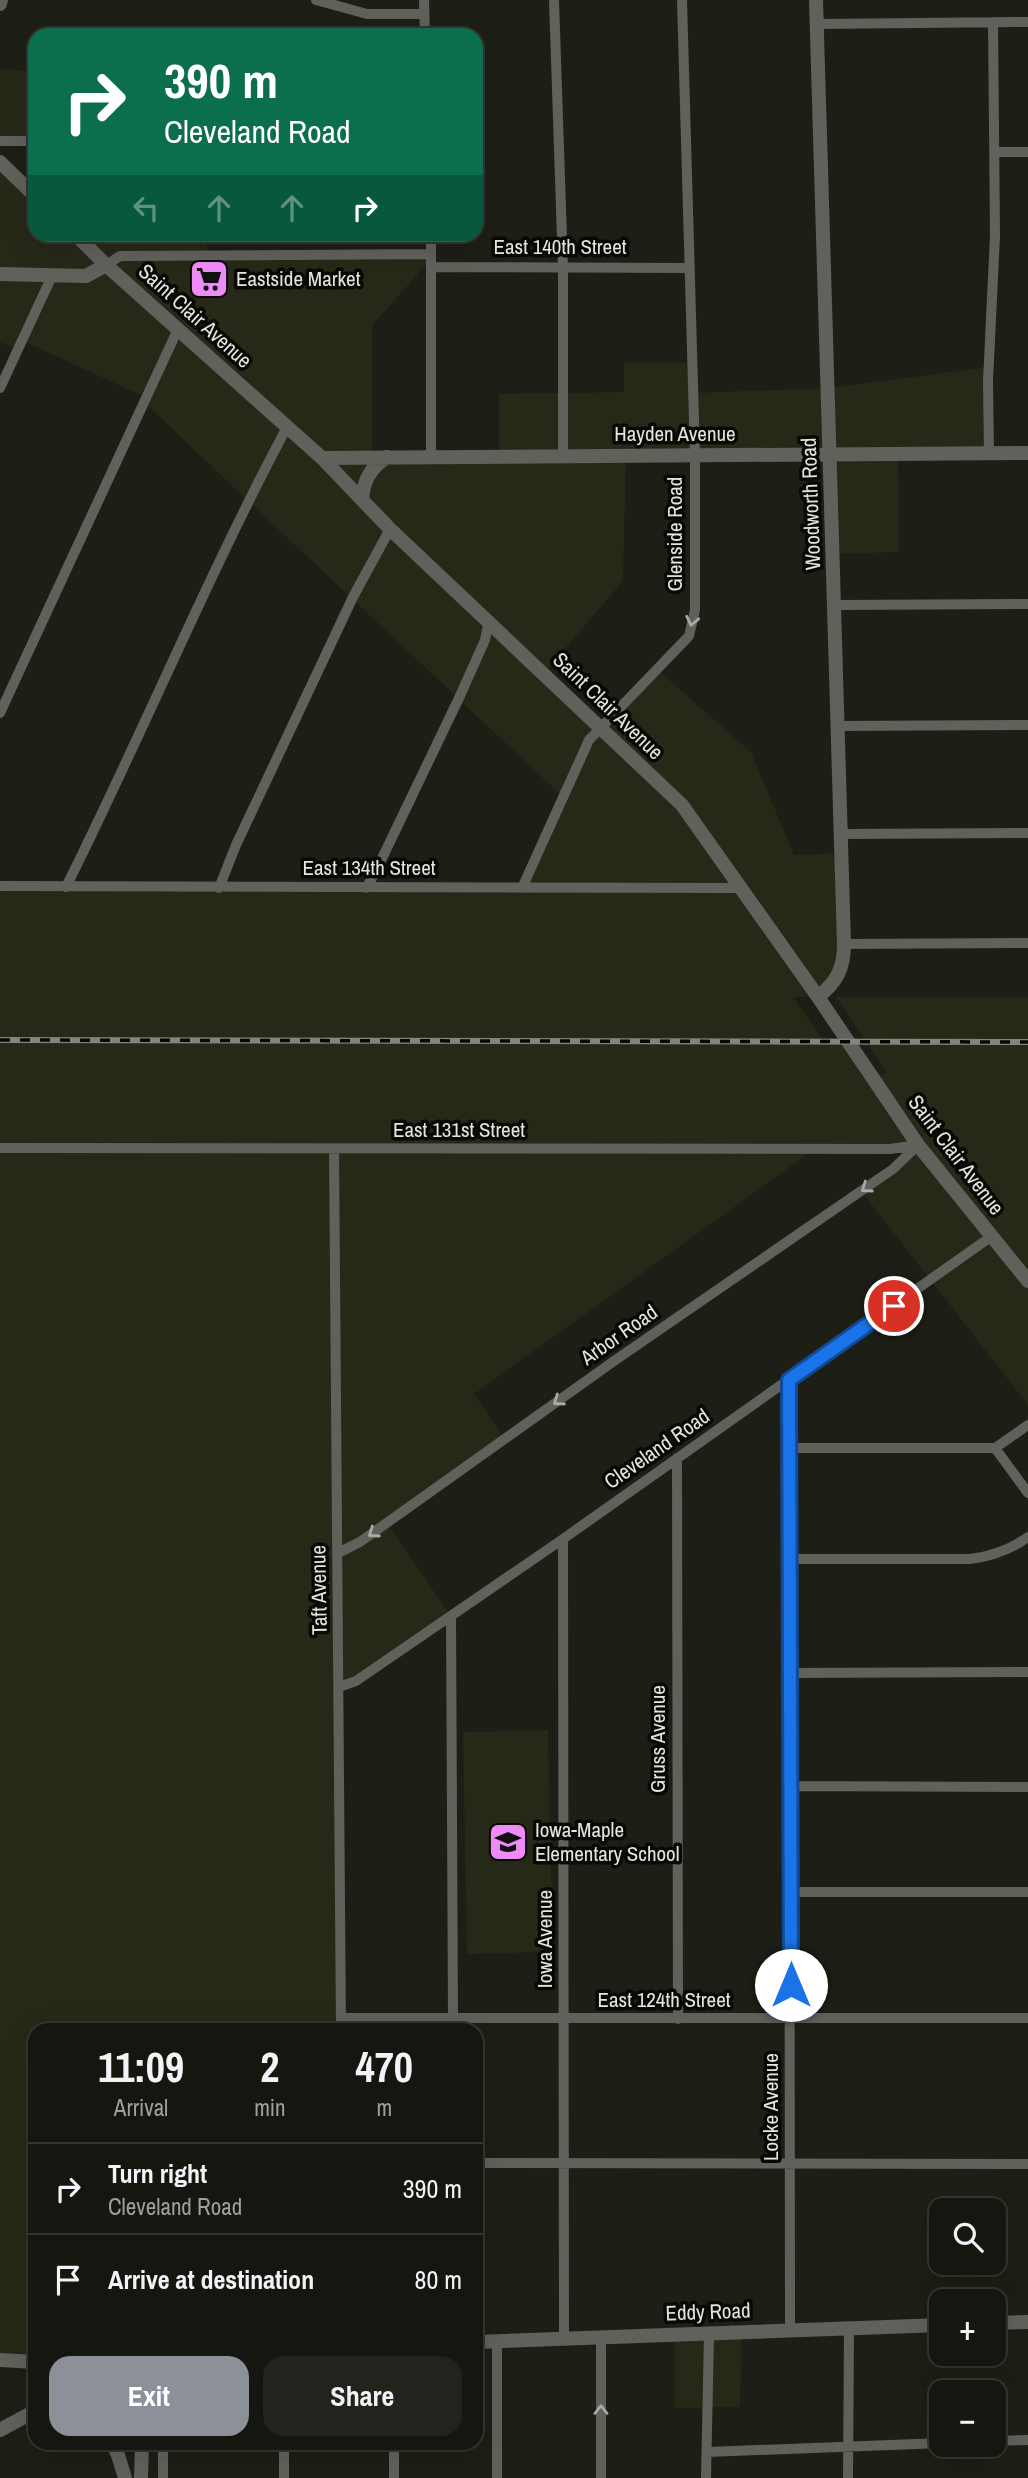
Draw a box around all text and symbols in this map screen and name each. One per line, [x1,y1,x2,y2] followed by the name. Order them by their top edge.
[164,47,278,113] text: 390 m
[49,56,140,147] icon: right
[164,110,351,153] text: Cleveland Road
[127,189,165,227] icon: left
[200,189,238,227] icon: ahead
[273,189,311,227] icon: ahead
[346,189,384,227] icon: right
[493,232,627,261] street label: East 140th Street
[132,257,258,374] street label: Saint Clair Avenue
[188,258,230,300] supermarket icon: Eastside Market
[236,264,361,293] place label: Eastside Market
[614,419,736,448] street label: Hayden Avenue
[794,437,827,571] street label: Woodworth Road
[660,477,689,591] street label: Glenside Road
[686,615,700,627] one-way arrow
[547,645,670,766] street label: Saint Clair Avenue
[302,853,436,882] street label: East 134th Street
[902,1089,1011,1221] street label: Saint Clair Avenue
[393,1115,525,1144] street label: East 131st Street
[861,1180,874,1192] one-way arrow
[864,1276,924,1336] pin
[875,1287,913,1325] icon: arrive
[574,1297,663,1372] street label: Arbor Road
[553,1393,566,1405] one-way arrow
[598,1402,715,1496] street label: Cleveland Road
[368,1525,381,1537] one-way arrow
[303,1545,334,1635] street label: Taft Avenue
[643,1685,672,1793] street label: Gruss Avenue
[535,1815,680,1868] place label: Iowa-Maple Elementary School
[487,1821,529,1863] school or university icon: Iowa-Maple Elementary School
[530,1890,559,1988] street label: Iowa Avenue
[754,1948,828,2022] position arrow
[597,1985,731,2014] street label: East 124th Street
[98,2039,184,2095] text: 11:09
[260,2039,279,2095] text: 2
[356,2039,413,2095] text: 470
[756,2053,785,2161] street label: Locke Avenue
[114,2092,168,2123] text: Arrival
[254,2092,286,2123] text: min
[376,2092,392,2123] text: m
[108,2156,207,2191] text: Turn right
[49,2170,87,2208] icon: right
[403,2171,462,2206] text: 390 m
[108,2191,242,2222] text: Cleveland Road
[929,2198,1006,2457] map controls
[929,2198,1006,2275] button: search
[49,2261,87,2299] icon: arrive
[108,2262,314,2297] text: Arrive at destination
[415,2262,462,2297] text: 80 m
[929,2289,1006,2366] button: +
[665,2296,751,2327] street label: Eddy Road
[49,2356,249,2436] button: Exit
[263,2356,462,2436] button: Share
[929,2380,1006,2457] button: −
[593,2404,609,2415] one-way arrow

